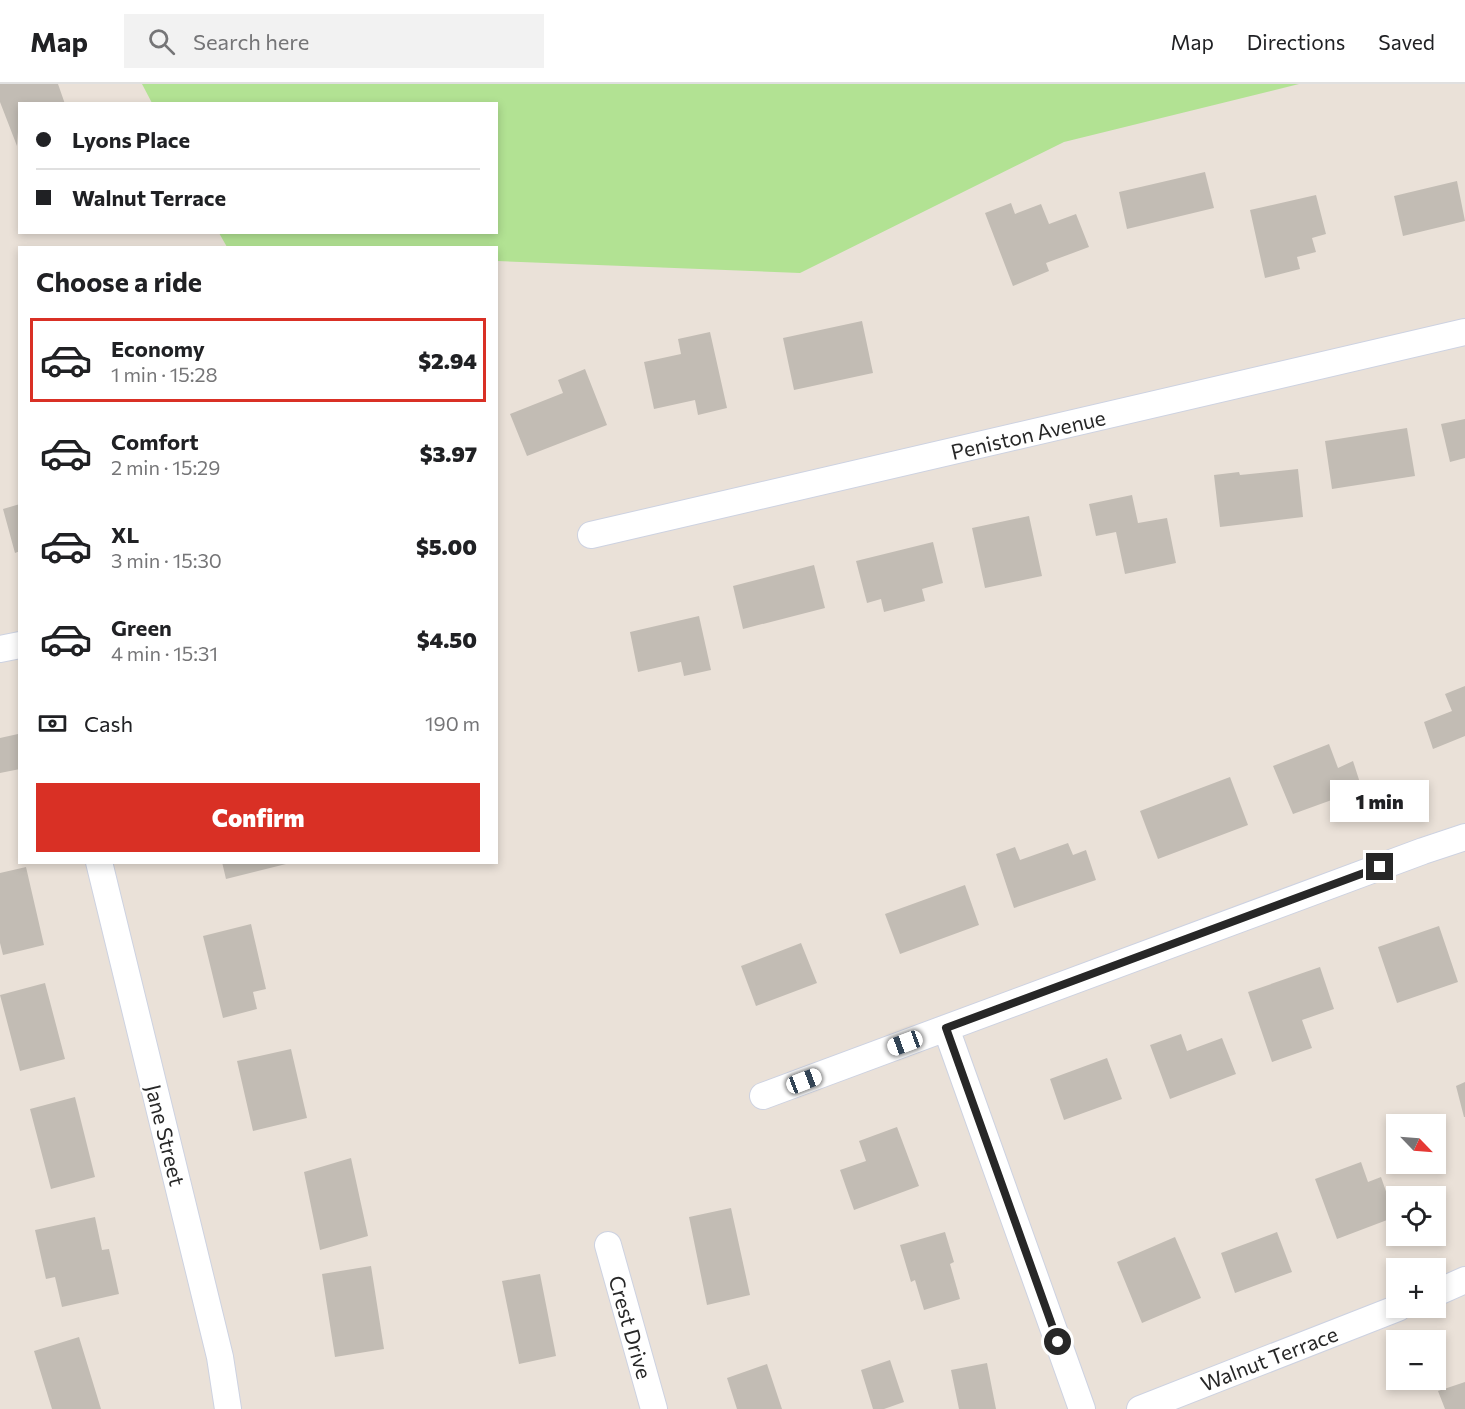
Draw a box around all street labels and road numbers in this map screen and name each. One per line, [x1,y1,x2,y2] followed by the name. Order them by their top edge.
[948,404,1108,464] street label: Peniston Avenue
[141,1082,191,1188] street label: Jane Street
[604,1272,658,1382] street label: Crest Drive
[1197,1320,1341,1396] street label: Walnut Terrace

